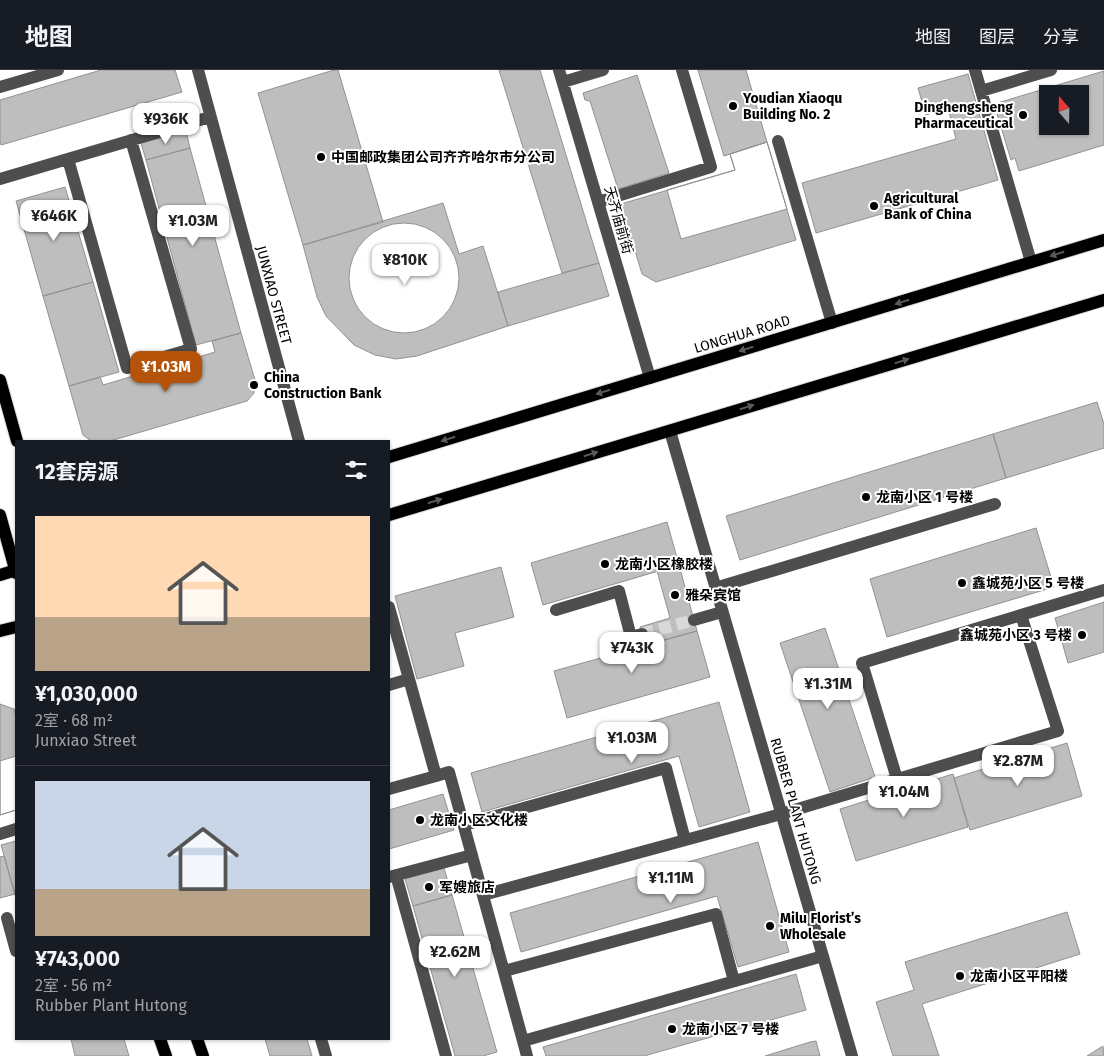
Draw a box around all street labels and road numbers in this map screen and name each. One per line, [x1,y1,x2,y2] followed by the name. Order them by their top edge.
[601,184,636,256] street label: 天齐庙前街
[252,244,295,347] street label: JUNXIAO STREET
[692,312,792,357] street label: LONGHUA ROAD
[766,736,825,886] street label: RUBBER PLANT HUTONG

